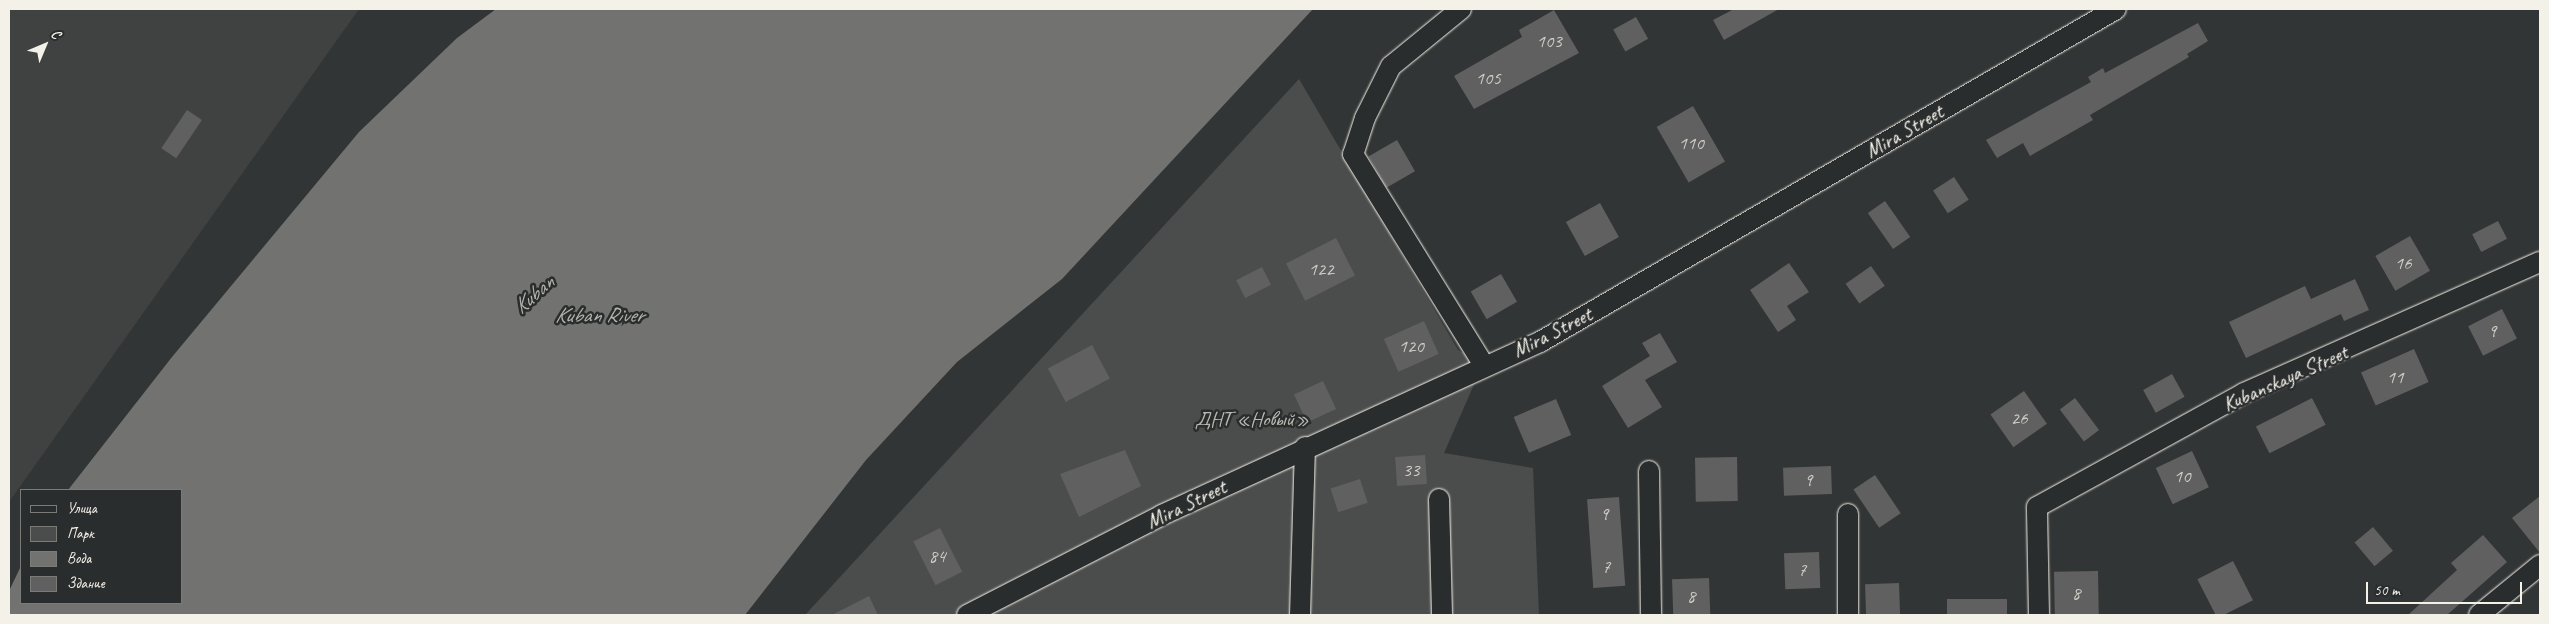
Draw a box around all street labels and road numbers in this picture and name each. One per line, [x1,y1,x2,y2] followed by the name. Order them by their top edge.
[1860,99,1948,163] street label: Mira Street
[1508,301,1596,363] street label: Mira Street
[2219,339,2351,417] street label: Kubanskaya Street
[1142,474,1230,534] street label: Mira Street

